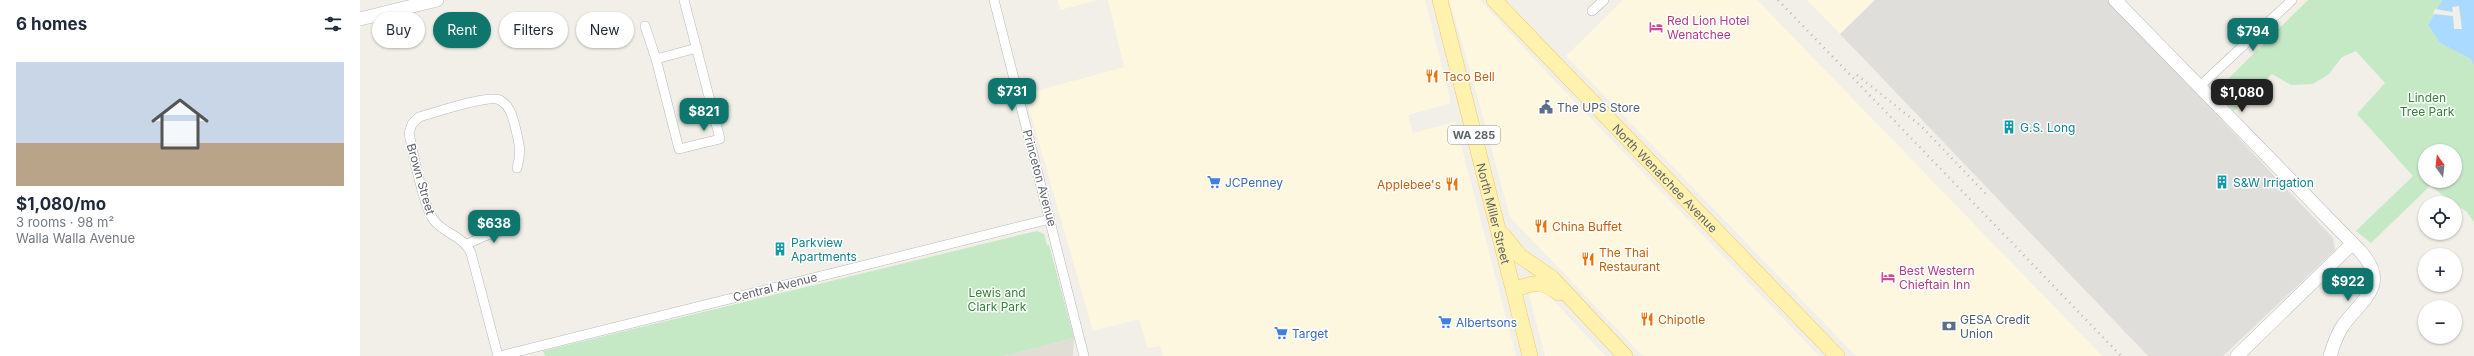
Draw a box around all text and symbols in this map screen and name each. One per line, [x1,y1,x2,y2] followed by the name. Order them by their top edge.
[372,12,425,48] chip: Buy
[433,12,491,48] chip: Rent
[499,12,568,48] chip: Filters
[576,12,634,48] chip: New
[322,13,344,35] icon: filters
[1667,13,1749,42] place label: Red Lion Hotel Wenatchee
[16,14,87,34] text: 6 homes
[2229,18,2277,52] pin: $794
[1648,19,1664,35] hotel icon: Red Lion Hotel Wenatchee
[2236,23,2270,39] text: $794
[1424,68,1440,84] restaurant icon: Taco Bell
[1443,69,1495,84] place label: Taco Bell
[988,78,1036,112] pin: $731
[2209,79,2275,113] pin: $1,080
[997,83,1027,99] text: $731
[2220,84,2264,100] text: $1,080
[144,88,216,160] icon: home
[2400,90,2455,119] park label: Linden Tree Park
[680,98,728,132] pin: $821
[1538,99,1554,115] public building icon: The UPS Store
[1557,100,1640,115] place label: The UPS Store
[689,103,719,119] text: $821
[2001,119,2017,135] building icon: G.S. Long
[2020,120,2075,135] place label: G.S. Long
[1610,121,1721,235] street label: North Wenatchee Avenue
[1448,126,1500,144] road number: WA 285
[1020,128,1060,228] street label: Princeton Avenue
[404,142,438,216] street label: Brown Street
[2418,144,2462,188] north arrow
[2418,144,2462,344] map controls
[1474,161,1514,265] street label: North Miller Street
[1206,174,1222,190] supermarket icon: JCPenney
[2214,174,2230,190] building icon: S&W Irrigation
[1225,175,1283,190] place label: JCPenney
[2233,175,2314,190] place label: S&W Irrigation
[1444,176,1460,192] restaurant icon: Applebee's
[1377,177,1441,192] place label: Applebee's
[16,194,106,214] text: $1,080/mo
[2418,196,2462,240] button: locate
[470,210,518,244] pin: $638
[16,214,114,230] text: 3 rooms · 98 m²
[477,215,511,231] text: $638
[1533,218,1549,234] restaurant icon: China Buffet
[1552,219,1622,234] place label: China Buffet
[16,230,135,246] text: Walla Walla Avenue
[791,235,857,264] place label: Parkview Apartments
[772,241,788,257] building icon: Parkview Apartments
[1599,245,1660,274] place label: The Thai Restaurant
[2418,248,2462,292] button: +
[1580,251,1596,267] restaurant icon: The Thai Restaurant
[1899,263,1975,292] place label: Best Western Chieftain Inn
[2324,268,2372,302] pin: $922
[731,269,819,305] street label: Central Avenue
[1880,269,1896,285] hotel icon: Best Western Chieftain Inn
[2331,273,2365,289] text: $922
[968,285,1027,314] park label: Lewis and Clark Park
[2418,300,2462,344] button: −
[1639,311,1655,327] restaurant icon: Chipotle
[1658,312,1705,327] place label: Chipotle
[1960,312,2030,341] place label: GESA Credit Union
[1437,314,1453,330] supermarket icon: Albertsons
[1456,315,1517,330] place label: Albertsons
[1941,318,1957,334] bank icon: GESA Credit Union
[1273,325,1289,341] supermarket icon: Target
[1292,326,1328,341] place label: Target

